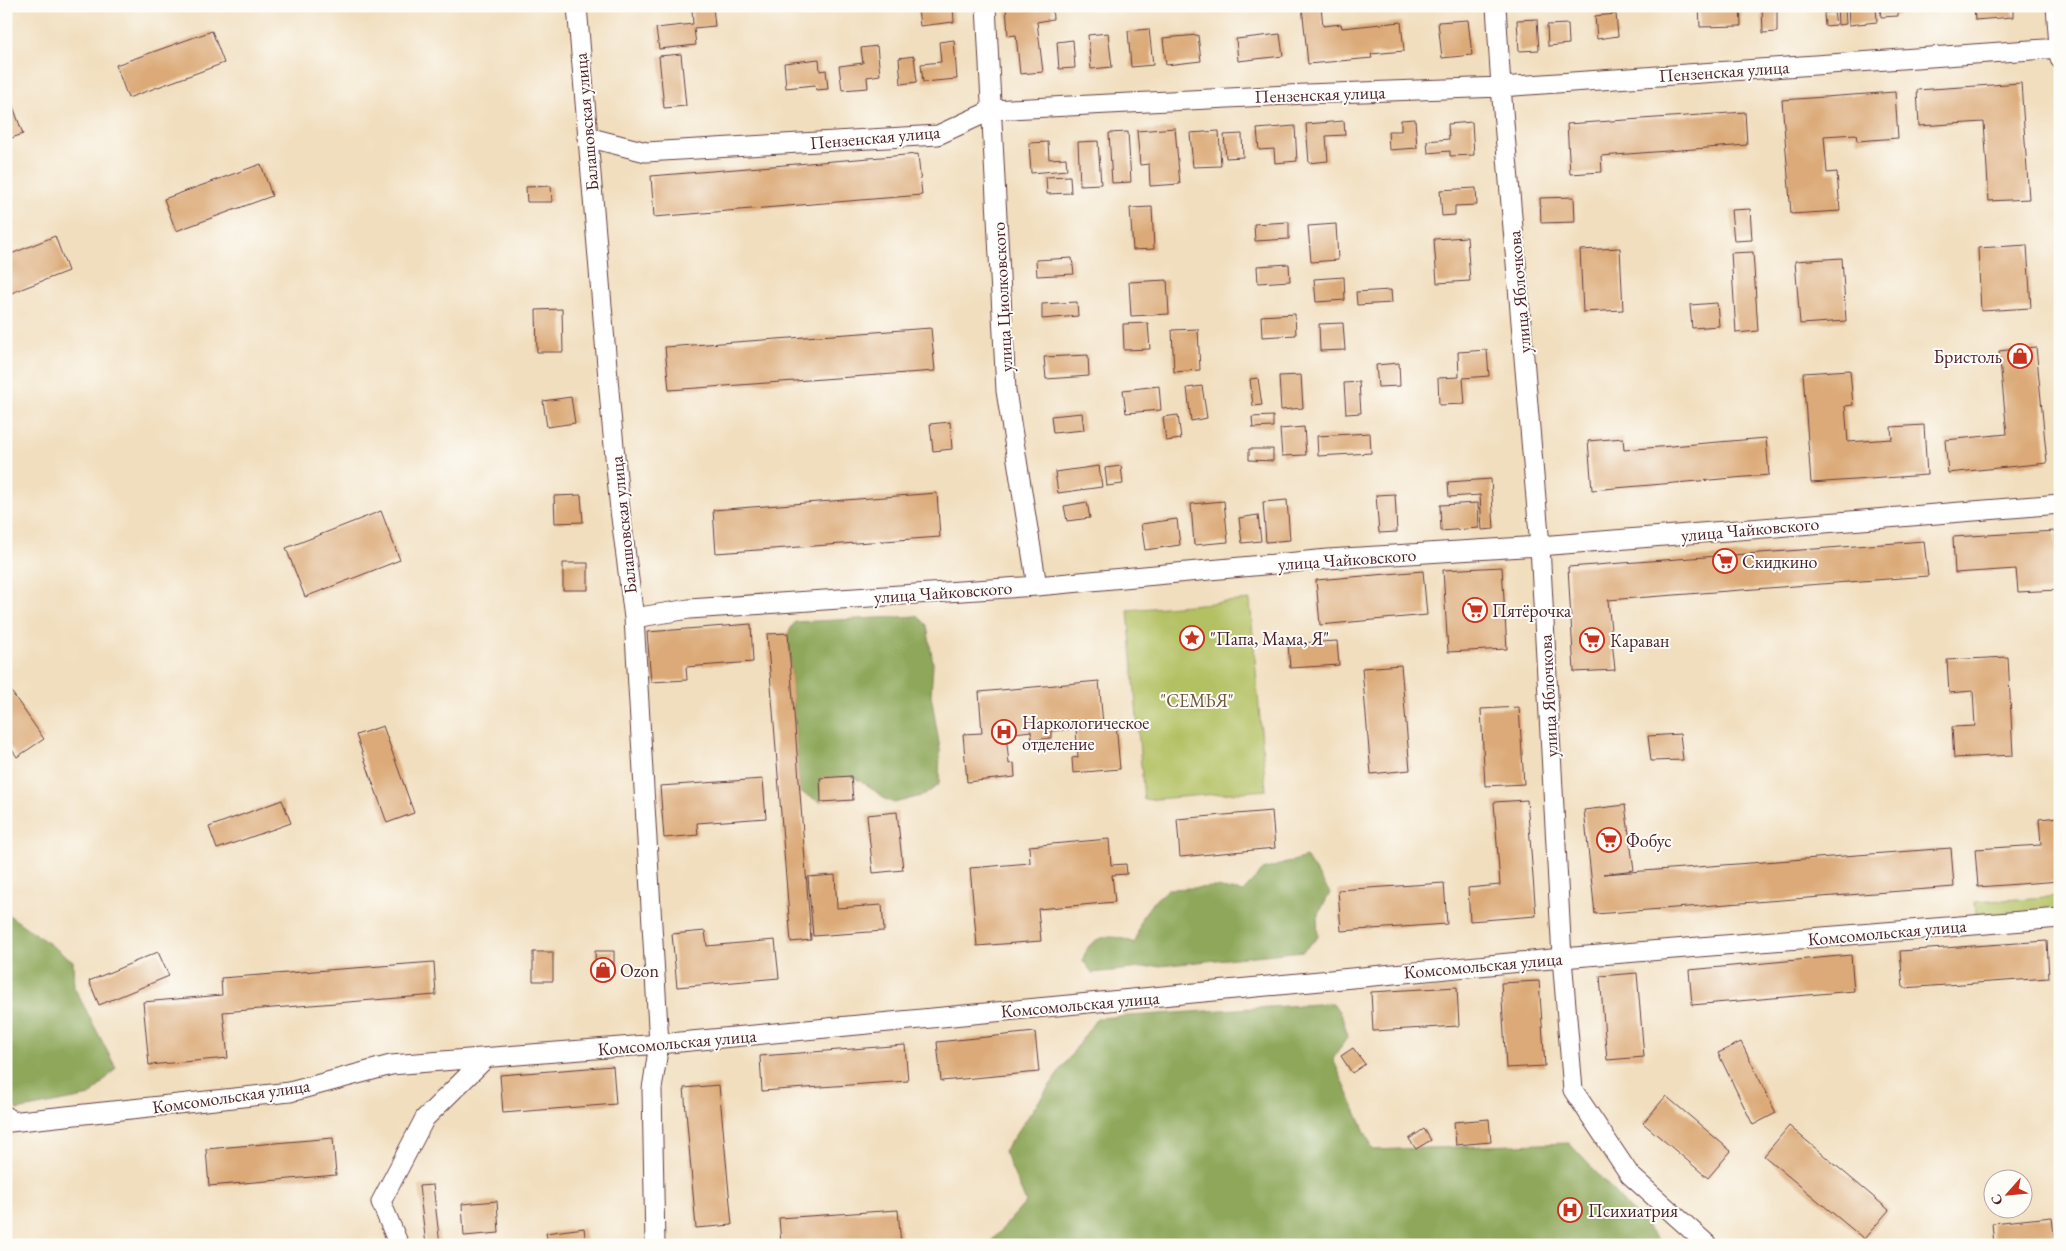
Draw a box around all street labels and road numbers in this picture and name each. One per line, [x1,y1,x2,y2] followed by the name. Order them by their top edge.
[568,51,604,192] street label: Балашовская улица
[1658,55,1791,87] street label: Пензенская улица
[1254,80,1387,108] street label: Пензенская улица
[809,120,942,154] street label: Пензенская улица
[987,221,1017,373] street label: улица Циолковского
[1502,229,1536,354] street label: улица Яблочкова
[604,454,642,595] street label: Балашовская улица
[1680,511,1820,547] street label: улица Чайковского
[1277,543,1417,575] street label: улица Чайковского
[873,576,1013,608] street label: улица Чайковского
[1533,633,1563,758] street label: улица Яблочкова
[1807,914,1968,950] street label: Комсомольская улица
[1403,947,1564,983] street label: Комсомольская улица
[1000,986,1161,1022] street label: Комсомольская улица
[597,1024,758,1060] street label: Комсомольская улица
[151,1073,312,1118] street label: Комсомольская улица

